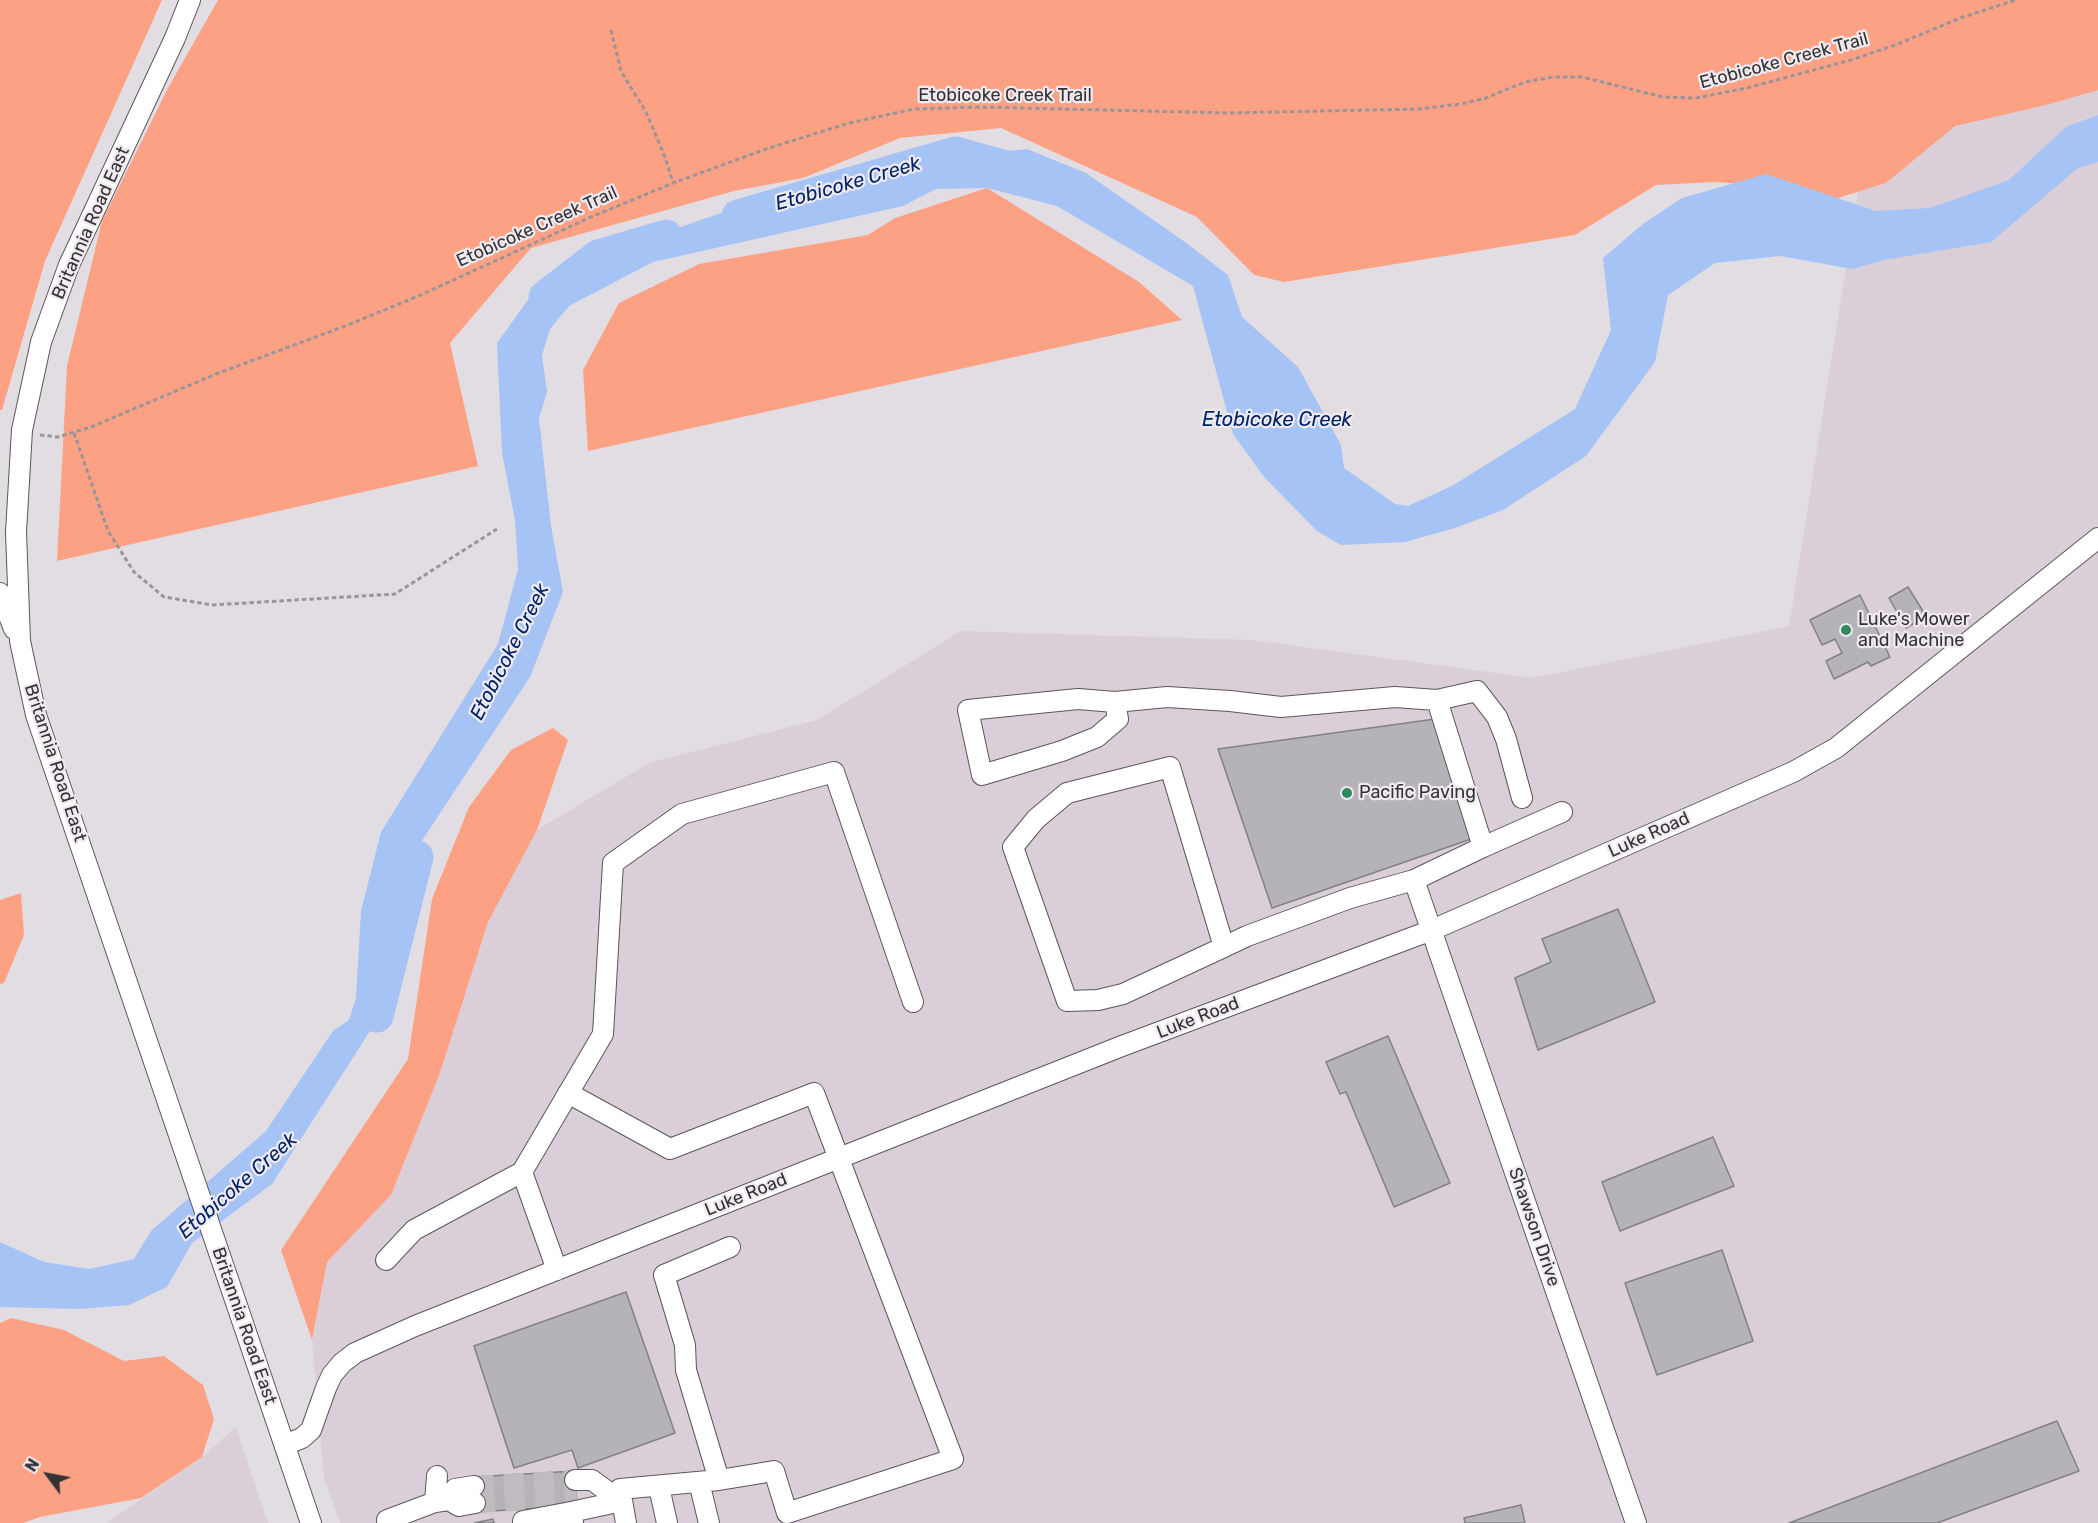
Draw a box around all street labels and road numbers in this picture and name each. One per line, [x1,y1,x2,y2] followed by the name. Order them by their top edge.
[1697,28,1871,94] street label: Etobicoke Creek Trail
[918,85,1092,107] street label: Etobicoke Creek Trail
[48,143,134,303] street label: Britannia Road East
[453,182,621,272] street label: Etobicoke Creek Trail
[19,681,91,845] street label: Britannia Road East
[1605,808,1693,862] street label: Luke Road
[1154,992,1242,1044] street label: Luke Road
[1504,1165,1564,1289] street label: Shawson Drive
[702,1169,790,1221] street label: Luke Road
[207,1245,281,1407] street label: Britannia Road East

